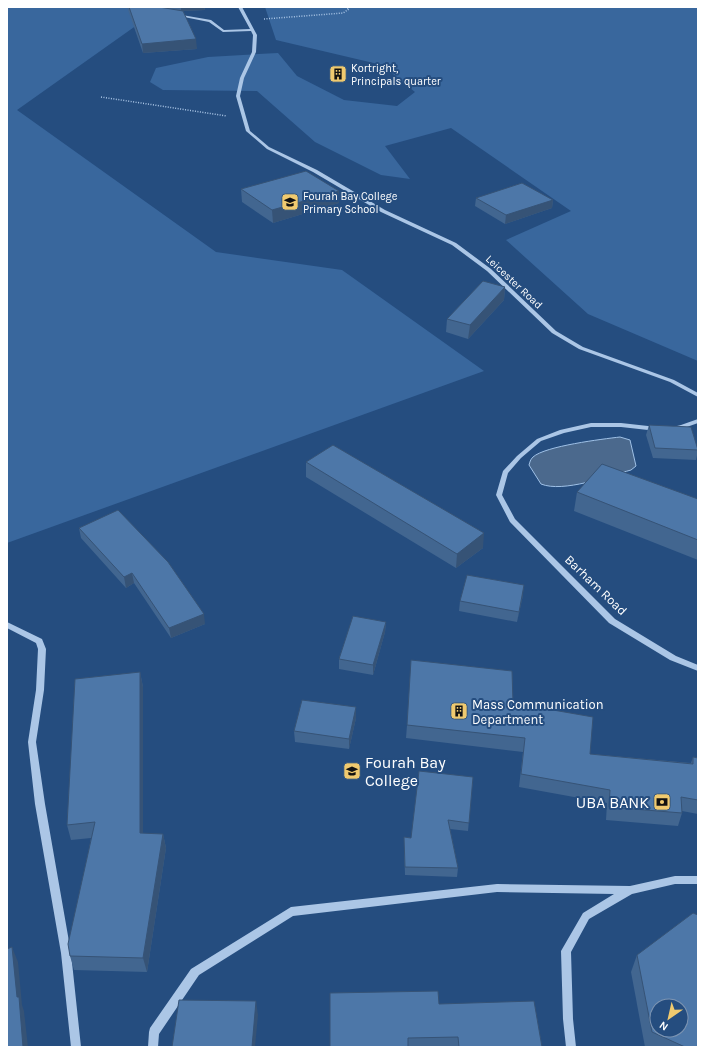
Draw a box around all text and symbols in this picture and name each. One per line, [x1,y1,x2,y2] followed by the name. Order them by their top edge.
[351,62,441,88] place label: Kortright, Principals quarter
[328,64,348,84] building icon: Kortright, Principals quarter
[303,190,398,216] place label: Fourah Bay College Primary School
[280,192,300,212] school or university icon: Fourah Bay College Primary School
[483,252,545,312] street label: Leicester Road
[562,552,630,618] street label: Barham Road
[472,697,603,727] place label: Mass Communication Department
[449,701,469,721] building icon: Mass Communication Department
[365,753,446,790] place label: Fourah Bay College
[342,761,362,781] school or university icon: Fourah Bay College
[652,792,672,812] bank icon: UBA BANK
[576,793,649,812] place label: UBA BANK
[649,998,689,1038] north arrow
[657,1018,671,1033] text: N

